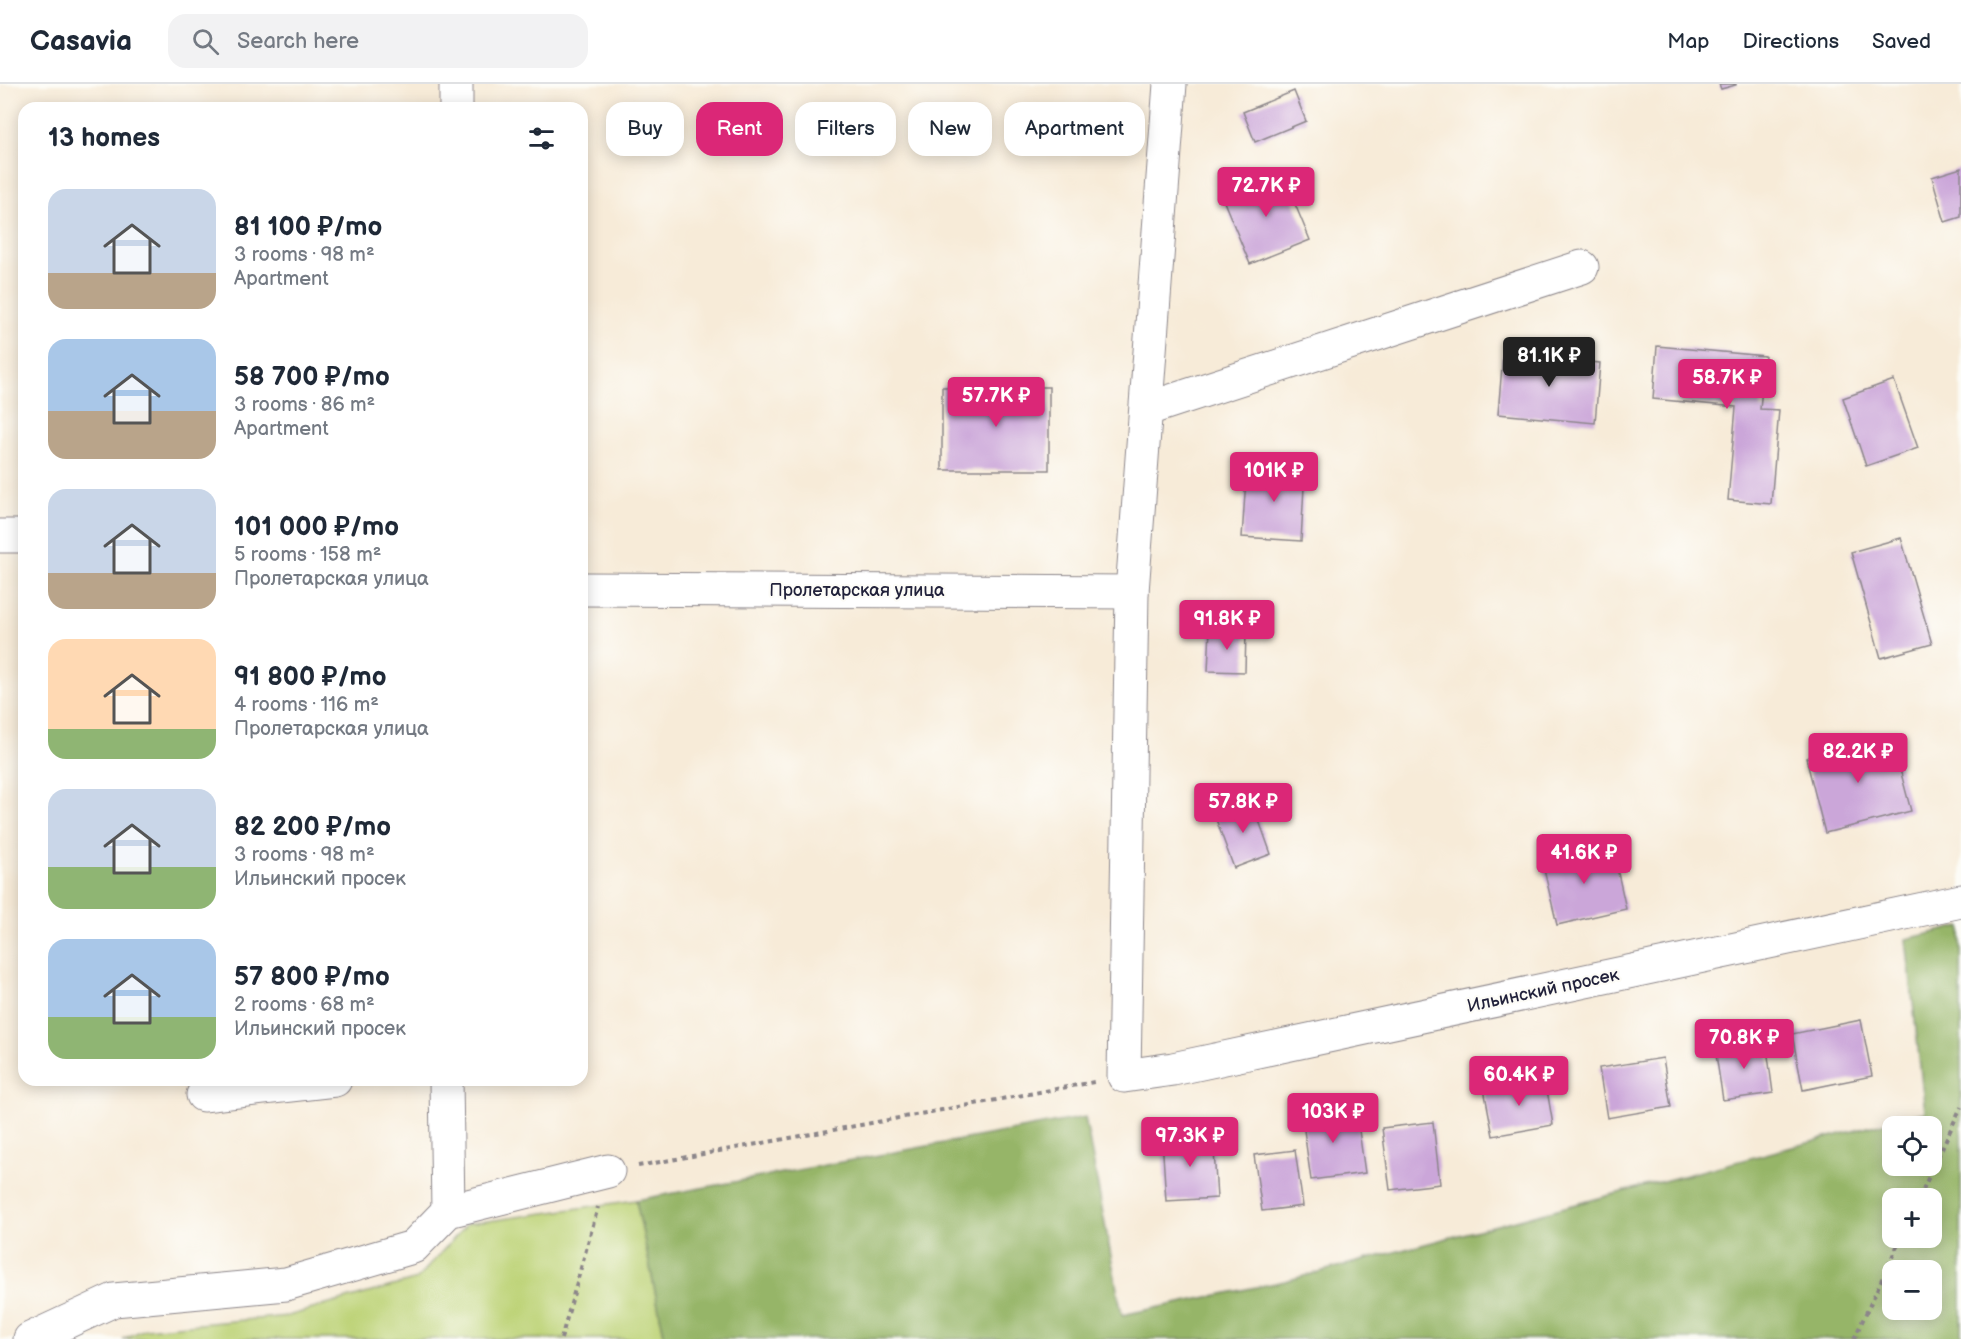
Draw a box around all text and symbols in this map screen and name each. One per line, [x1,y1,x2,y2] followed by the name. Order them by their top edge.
[168,14,588,68] search box
[30,25,132,58] text: Casavia
[189,25,222,58] icon: search
[237,28,359,55] text: Search here
[1667,29,1710,54] text: Map
[1743,29,1839,54] text: Directions
[1872,29,1931,54] text: Saved
[606,102,684,156] chip: Buy
[696,102,783,156] chip: Rent
[795,102,896,156] chip: Filters
[908,102,992,156] chip: New
[1004,102,1145,156] chip: Apartment
[525,122,558,155] icon: filters
[48,123,160,154] text: 13 homes
[1211,167,1321,218] pin: 72.7K ₽
[1231,174,1301,198] text: 72.7K ₽
[234,212,382,243] text: 81 100 ₽/mo
[96,213,168,285] icon: home
[234,243,375,267] text: 3 rooms · 98 m²
[234,267,329,291] text: Apartment
[1494,337,1604,388] pin: 81.1K ₽
[1517,344,1581,368] text: 81.1K ₽
[1672,359,1782,410] pin: 58.7K ₽
[234,362,390,393] text: 58 700 ₽/mo
[96,363,168,435] icon: home
[1692,366,1762,390] text: 58.7K ₽
[941,377,1051,428] pin: 57.7K ₽
[962,384,1030,408] text: 57.7K ₽
[234,393,375,417] text: 3 rooms · 86 m²
[234,417,329,441] text: Apartment
[1225,452,1323,503] pin: 101K ₽
[1244,459,1304,483] text: 101K ₽
[234,512,399,543] text: 101 000 ₽/mo
[96,513,168,585] icon: home
[234,543,381,567] text: 5 rooms · 158 m²
[234,567,429,591] text: Пролетарская улица
[769,580,945,601] street label: Пролетарская улица
[1172,600,1282,651] pin: 91.8K ₽
[1193,607,1261,631] text: 91.8K ₽
[234,662,387,693] text: 91 800 ₽/mo
[96,663,168,735] icon: home
[234,693,379,717] text: 4 rooms · 116 m²
[234,717,429,741] text: Пролетарская улица
[1803,733,1913,784] pin: 82.2K ₽
[1822,740,1894,764] text: 82.2K ₽
[1188,783,1298,834] pin: 57.8K ₽
[1208,790,1278,814] text: 57.8K ₽
[234,812,391,843] text: 82 200 ₽/mo
[96,813,168,885] icon: home
[1529,834,1639,885] pin: 41.6K ₽
[1551,841,1617,865] text: 41.6K ₽
[234,843,375,867] text: 3 rooms · 98 m²
[234,867,406,891] text: Ильинский просек
[234,962,390,993] text: 57 800 ₽/mo
[96,963,168,1035] icon: home
[1465,964,1621,1017] street label: Ильинский просек
[234,993,375,1017] text: 2 rooms · 68 m²
[234,1017,406,1041] text: Ильинский просек
[1689,1019,1799,1070] pin: 70.8K ₽
[1709,1026,1779,1050] text: 70.8K ₽
[1464,1056,1574,1107] pin: 60.4K ₽
[1483,1063,1555,1087] text: 60.4K ₽
[1284,1093,1382,1144] pin: 103K ₽
[1301,1100,1365,1124] text: 103K ₽
[1882,1116,1942,1320] map controls
[1882,1116,1942,1176] button: locate
[1135,1117,1245,1168] pin: 97.3K ₽
[1155,1124,1225,1148] text: 97.3K ₽
[1882,1188,1942,1248] button: +
[1882,1260,1942,1320] button: −

